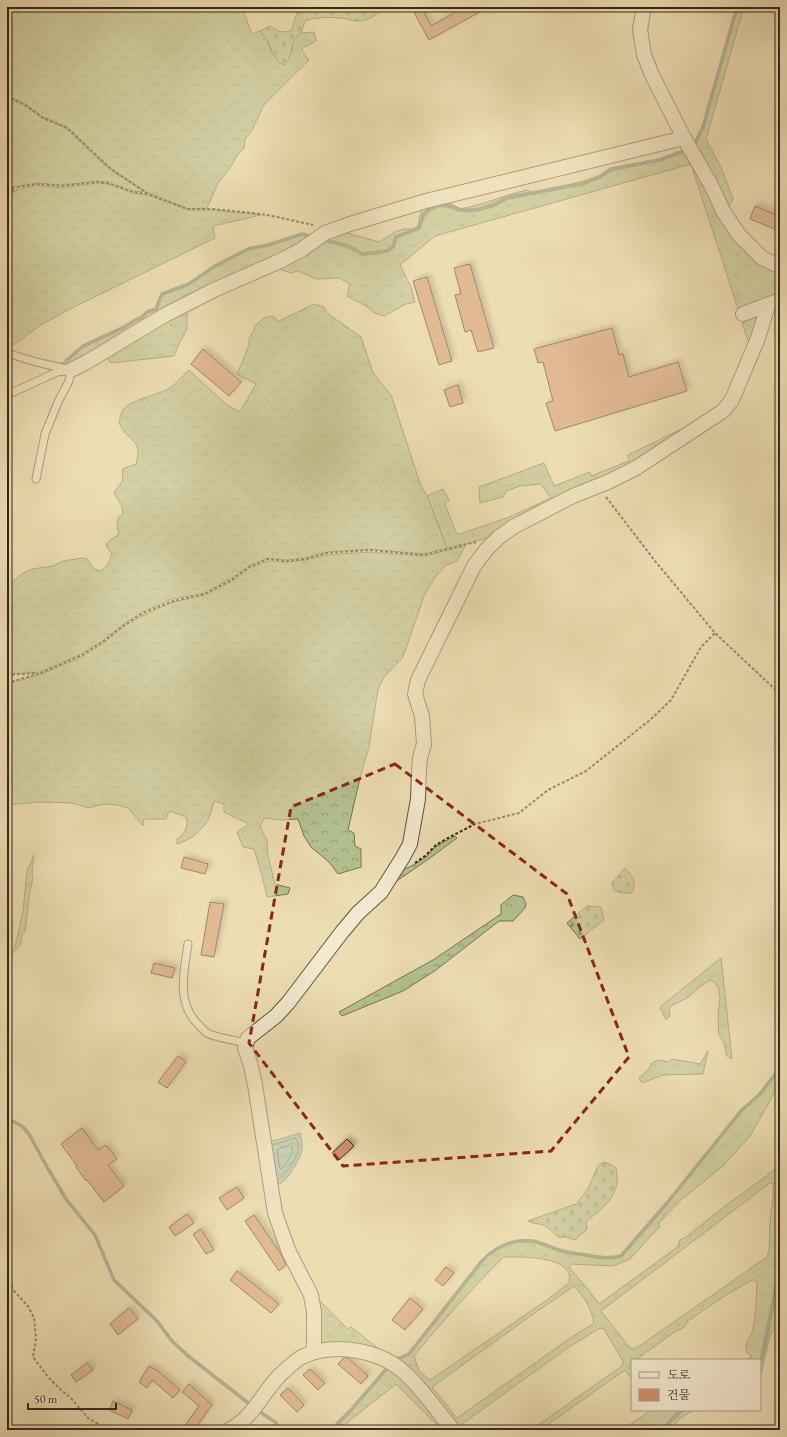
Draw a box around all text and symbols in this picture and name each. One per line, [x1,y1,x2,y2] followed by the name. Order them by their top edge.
[631,1359,761,1411] legend
[667,1367,691,1383] text: 도로
[28,1385,116,1411] scale bar
[667,1387,691,1403] text: 건물
[34,1391,58,1407] text: 50 m

